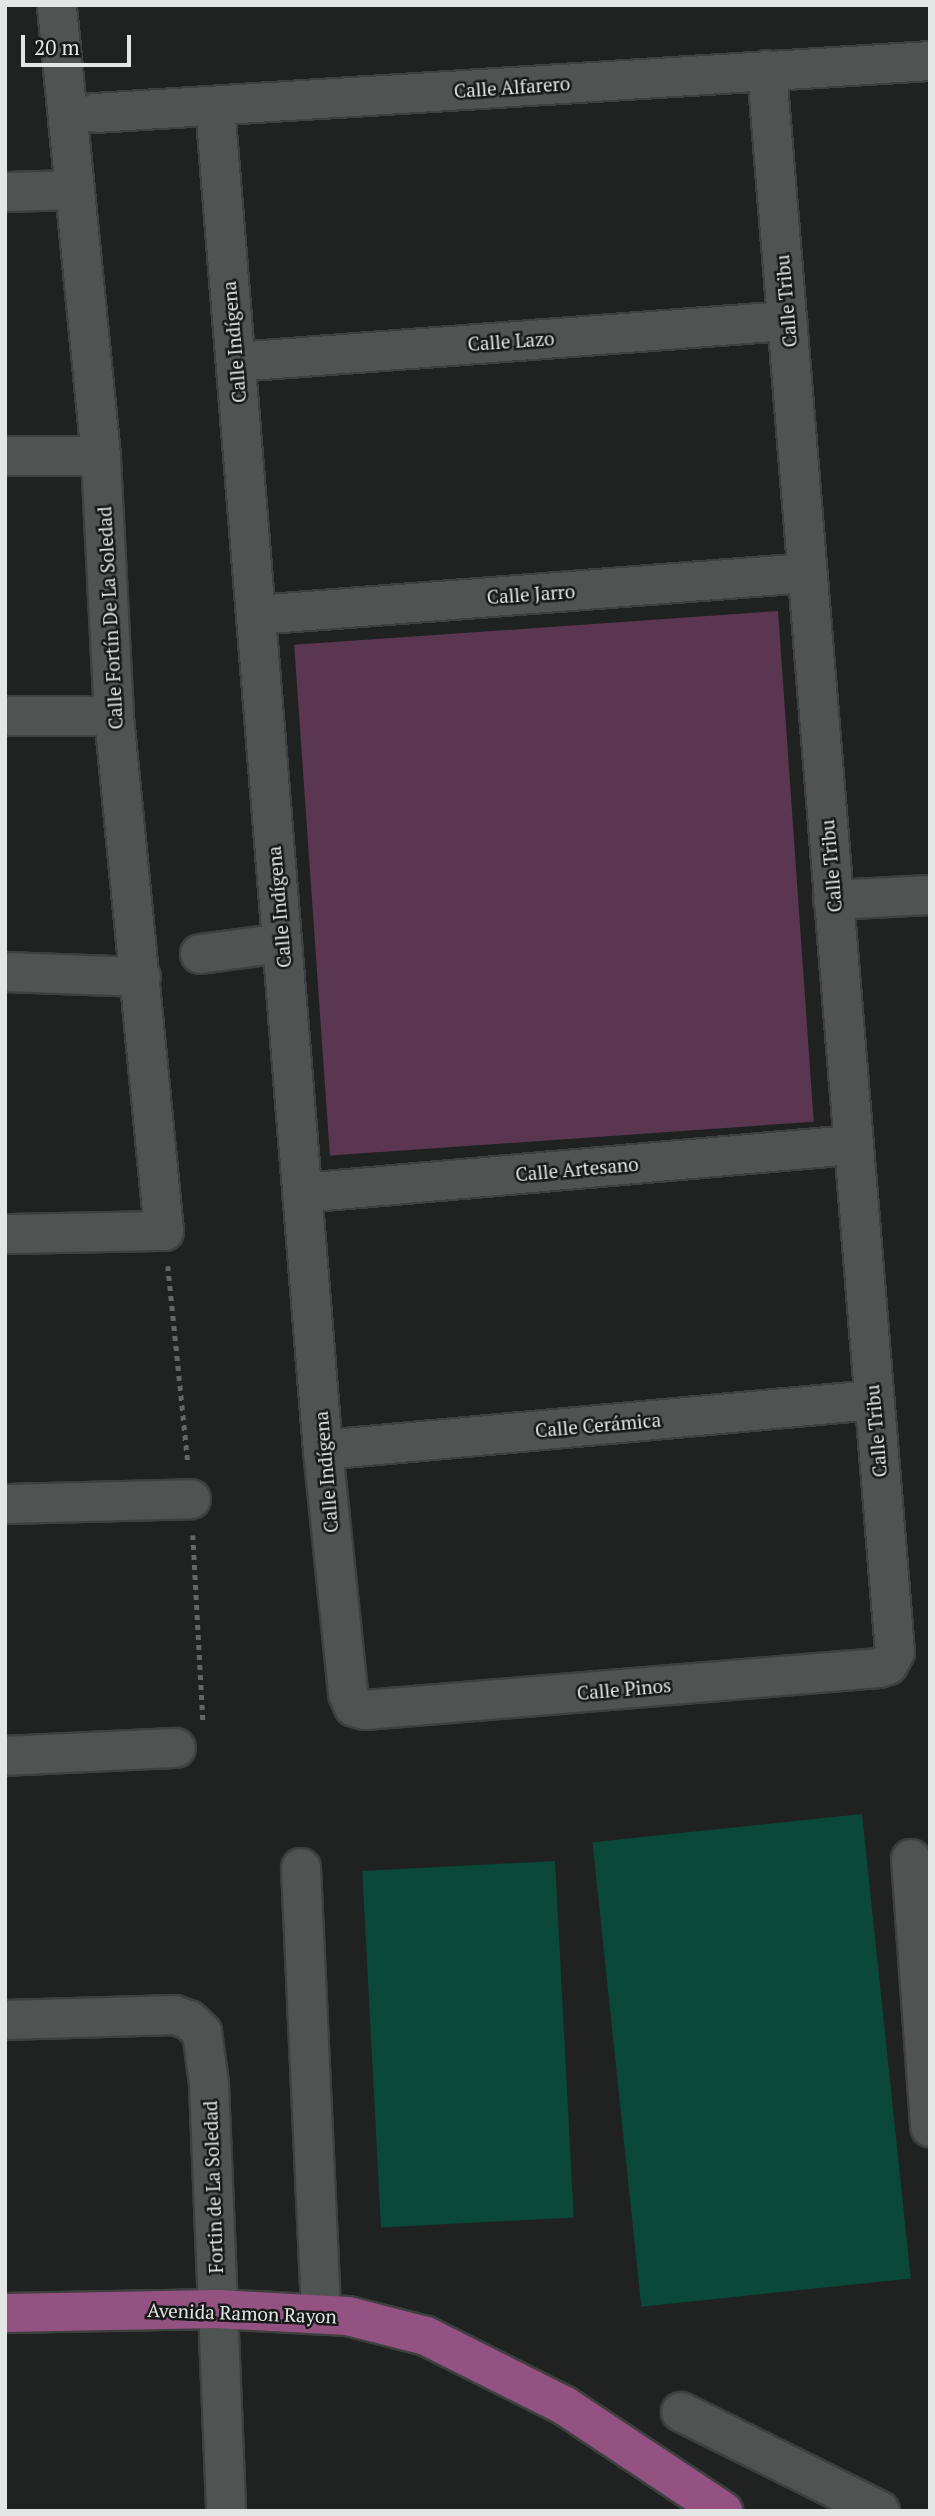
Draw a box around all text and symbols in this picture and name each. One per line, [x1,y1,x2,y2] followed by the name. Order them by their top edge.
[24,21,135,65] scale bar
[34,33,80,61] text: 20 m
[453,72,571,102] street label: Calle Alfarero
[771,254,801,348] street label: Calle Tribu
[217,280,251,404] street label: Calle Indígena
[467,327,555,355] street label: Calle Lazo
[93,506,127,730] street label: Calle Fortín De La Soledad
[486,580,576,608] street label: Calle Jarro
[816,819,846,913] street label: Calle Tribu
[262,845,296,969] street label: Calle Indígena
[514,1152,640,1186] street label: Calle Artesano
[861,1384,891,1478] street label: Calle Tribu
[534,1408,662,1442] street label: Calle Cerámica
[309,1410,343,1534] street label: Calle Indígena
[576,1674,672,1704] street label: Calle Pinos
[199,2100,227,2274] street label: Fortin de La Soledad
[147,2298,337,2328] street label: Avenida Ramon Rayon

